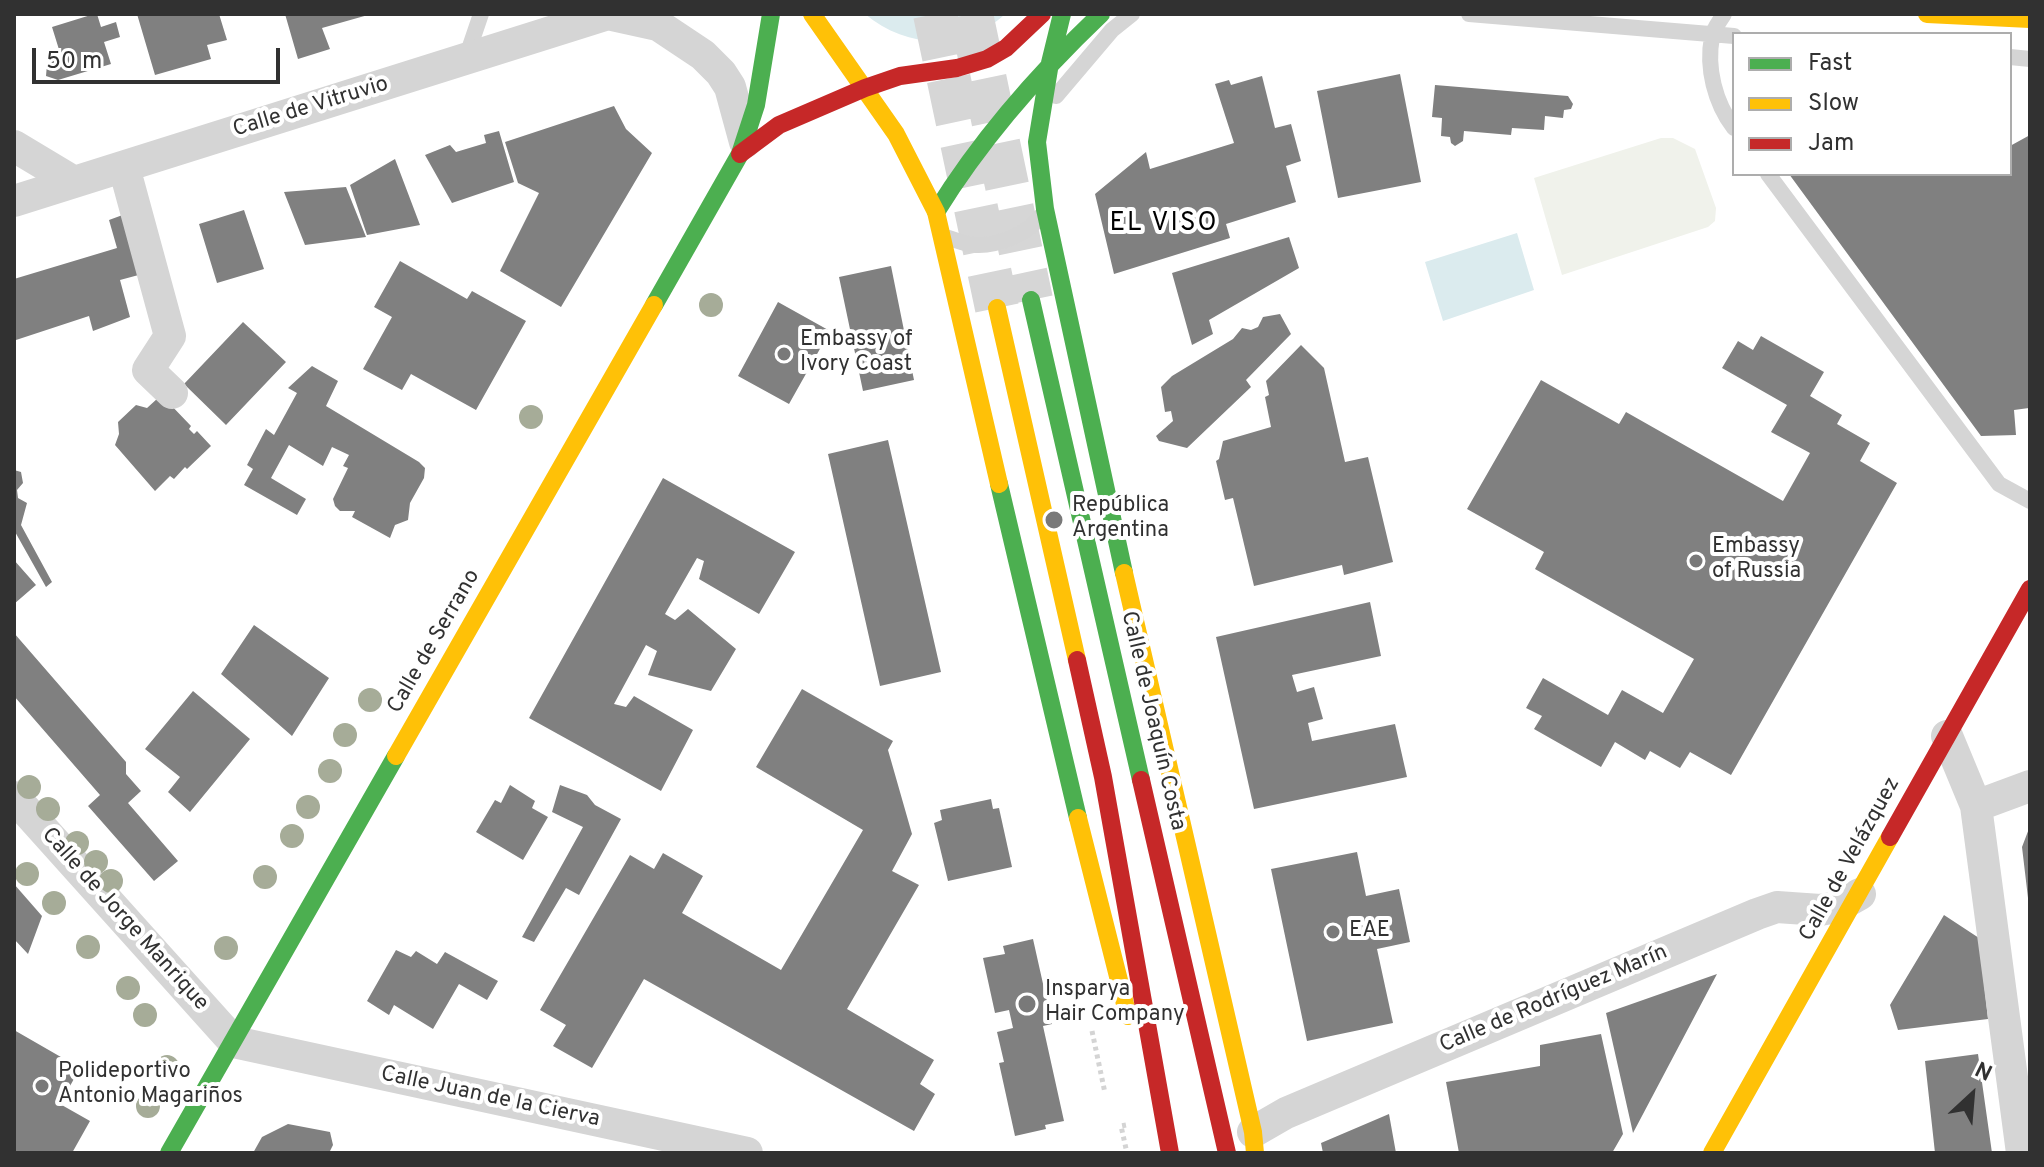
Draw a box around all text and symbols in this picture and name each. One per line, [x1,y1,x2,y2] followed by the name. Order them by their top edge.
[36,32,284,82] scale bar
[1732,32,2012,176] legend
[46,47,102,77] text: 50 m
[1808,49,1852,79] text: Fast
[230,72,392,144] street label: Calle de Vitruvio
[1808,89,1859,119] text: Slow
[1808,129,1854,159] text: Jam
[1110,209,1218,241] district label: EL VISO
[800,328,912,380] place label: Embassy of Ivory Coast
[775,345,793,363] marker: Embassy of Ivory Coast
[1072,494,1169,546] place label: República Argentina
[1043,509,1065,531] marker: República Argentina
[1712,535,1801,586] place label: Embassy of Russia
[1687,552,1705,570] marker: Embassy of Russia
[383,565,487,719] street label: Calle de Serrano
[1114,609,1190,833] street label: Calle de Joaquín Costa
[1795,773,1907,947] street label: Calle de Velázquez
[35,823,213,1017] street label: Calle de Jorge Manrique
[1349,919,1390,945] place label: EAE
[1324,923,1342,941] marker: EAE
[1436,940,1672,1060] street label: Calle de Rodríguez Marín
[1045,978,1185,1030] place label: Insparya Hair Company
[1016,993,1038,1015] marker: Insparya Hair Company
[1932,1055,2012,1135] north arrow
[1970,1057,1996,1089] text: N
[58,1060,243,1112] place label: Polideportivo Antonio Magariños
[378,1062,602,1134] street label: Calle Juan de la Cierva
[33,1077,51,1095] marker: Polideportivo Antonio Magariños

